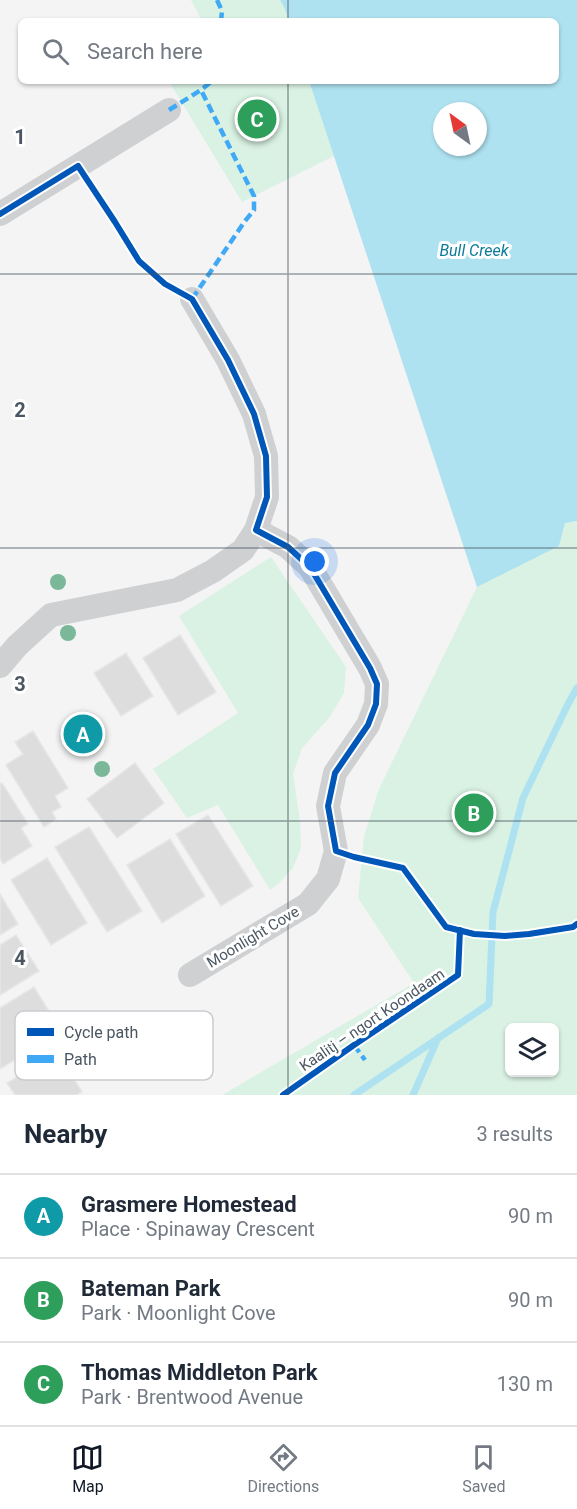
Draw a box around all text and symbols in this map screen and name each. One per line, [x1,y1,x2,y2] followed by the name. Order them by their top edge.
[18,18,559,84] search box
[39,35,72,68] icon: search
[87,39,203,64] text: Search here
[238,96,276,142] pin: C
[433,102,487,156] north arrow
[14,125,26,149] text: 1
[439,241,510,260] water label: Bull Creek
[14,398,26,422] text: 2
[300,547,329,576] your location
[14,672,26,696] text: 3
[64,712,103,756] pin: A
[454,790,494,836] pin: B
[204,902,302,972] street label: Moonlight Cove
[14,946,26,970] text: 4
[296,965,448,1075] street label: Kaalitj – ngort Koondaam
[15,1011,213,1080] legend
[64,1023,138,1042] text: Cycle path
[505,1023,559,1077] map controls
[505,1023,559,1077] button: layers
[64,1050,97,1069] text: Path
[24,1119,107,1149] text: Nearby
[477,1122,553,1146] text: 3 results
[81,1192,297,1217] text: Grasmere Homestead
[37,1204,50,1228] text: A
[508,1204,553,1228] text: 90 m
[81,1217,315,1241] text: Place · Spinaway Crescent
[81,1276,220,1301] text: Bateman Park
[37,1288,50,1312] text: B
[508,1288,553,1312] text: 90 m
[81,1301,276,1325] text: Park · Moonlight Cove
[81,1360,318,1385] text: Thomas Middleton Park
[37,1372,50,1396] text: C
[497,1372,553,1396] text: 130 m
[81,1385,303,1409] text: Park · Brentwood Avenue
[71,1441,104,1496] tab: Map
[247,1441,319,1496] tab: Directions
[462,1441,506,1496] tab: Saved

